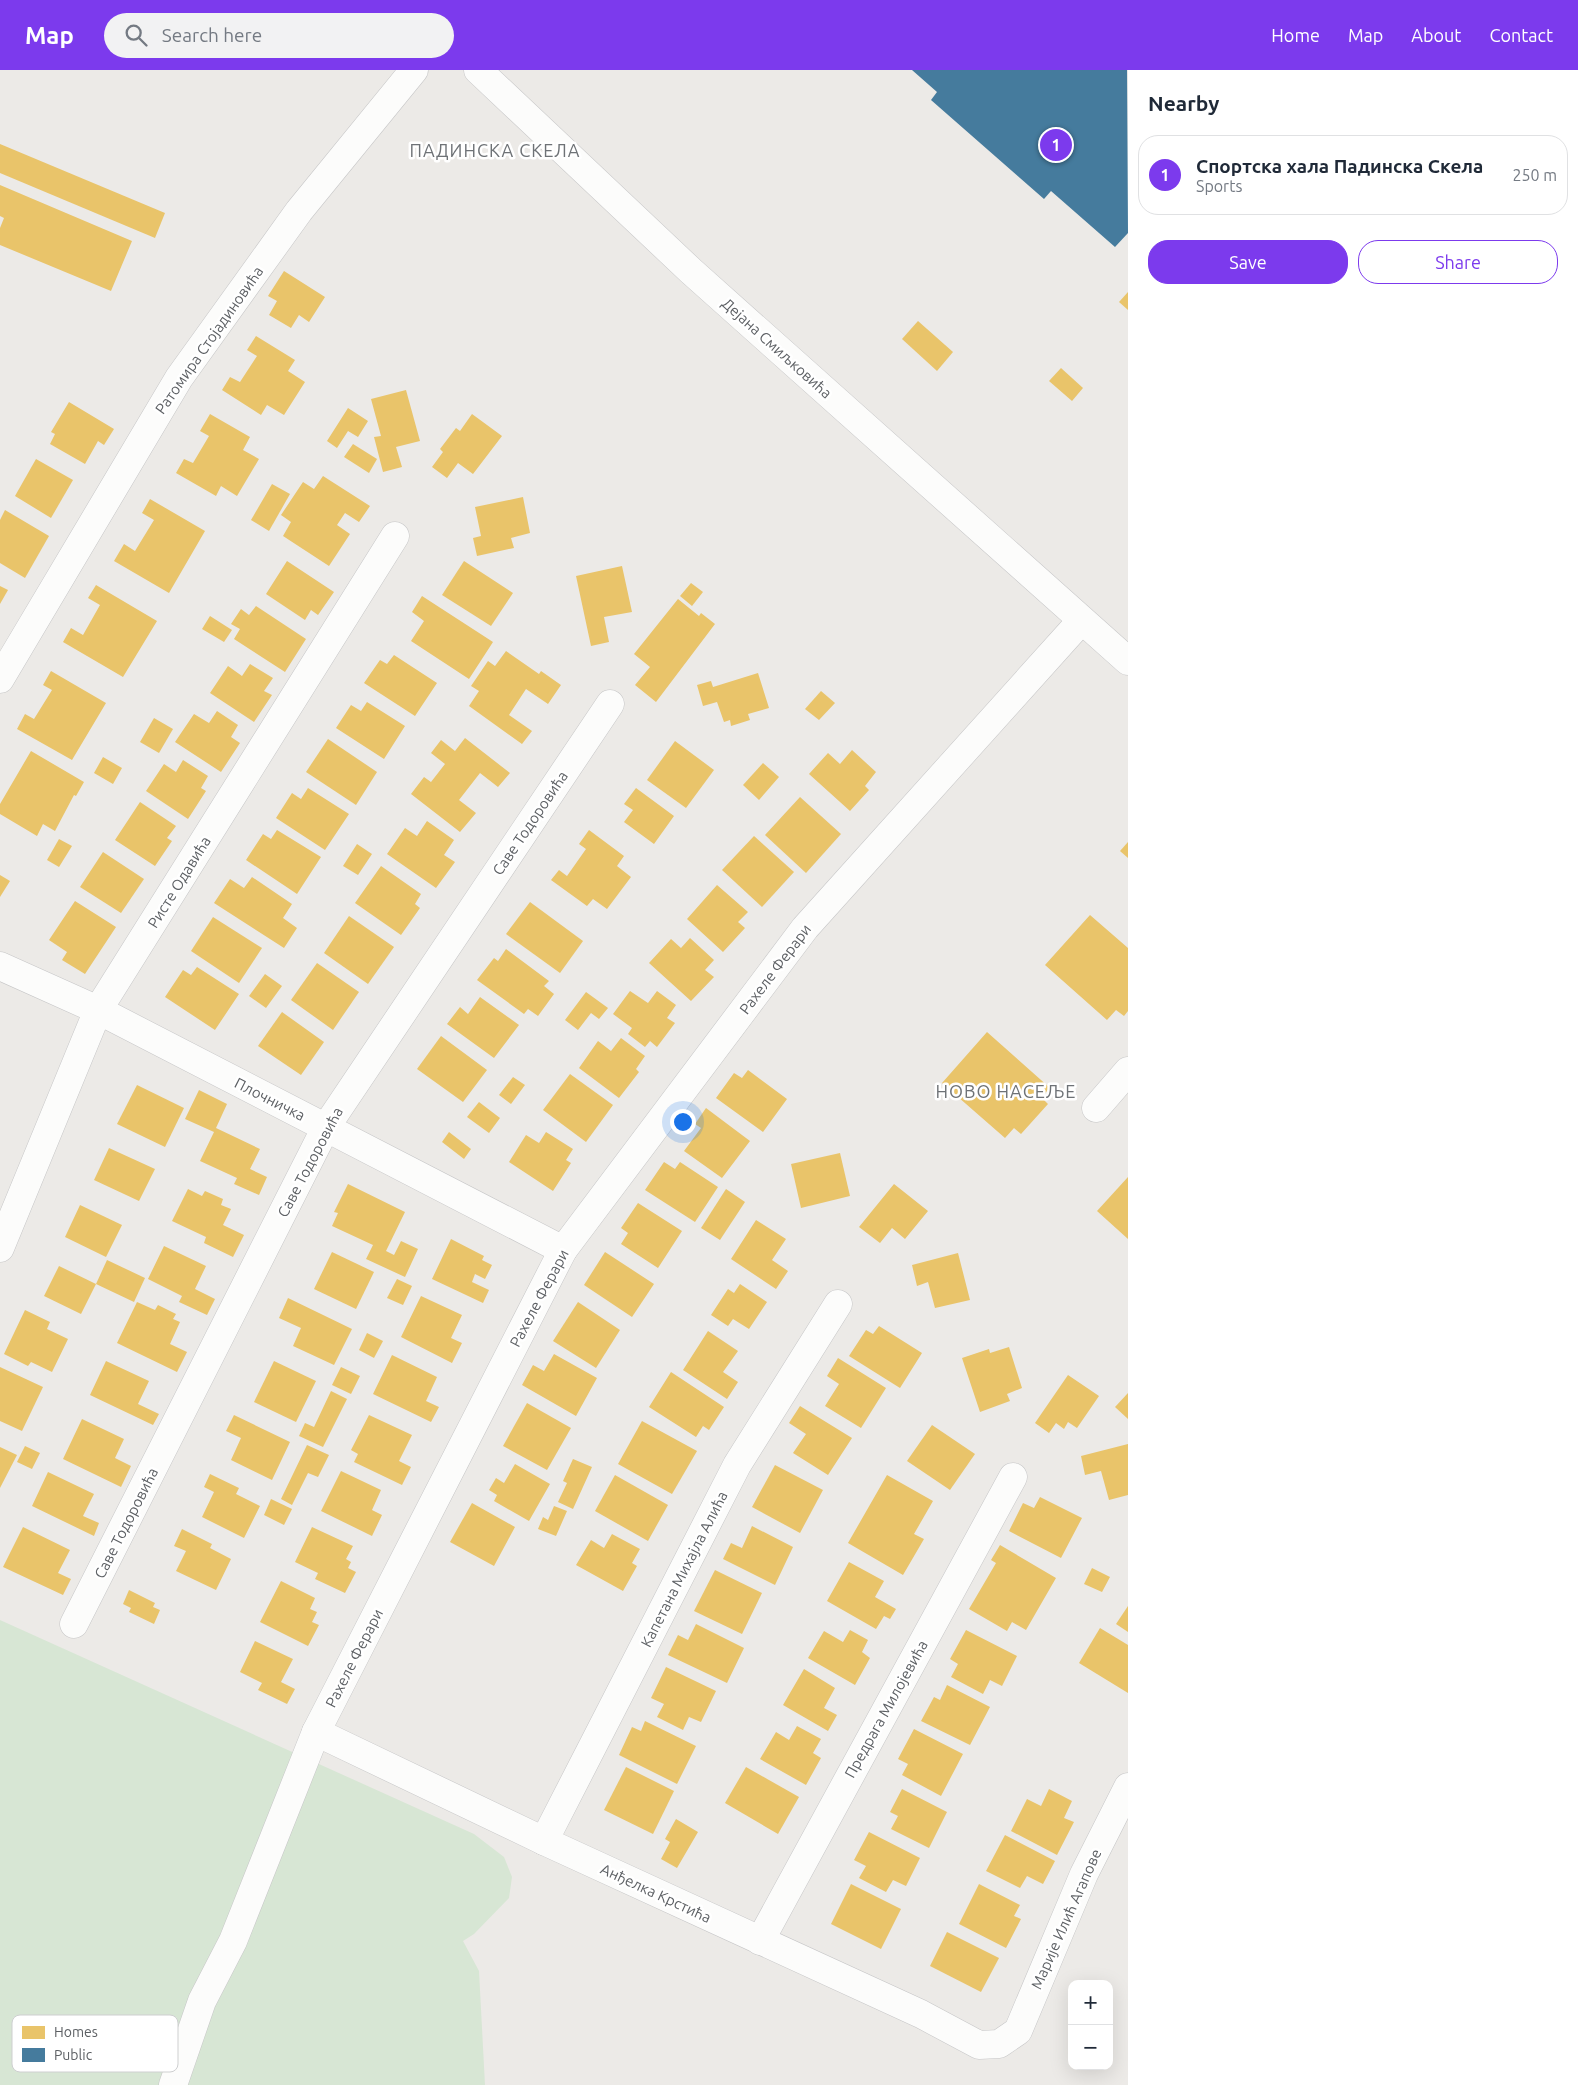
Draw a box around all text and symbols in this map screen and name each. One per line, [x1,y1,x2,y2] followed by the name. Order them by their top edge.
[104,13,454,58] search box
[122,21,150,49] icon: search
[25,22,74,49] text: Map
[162,24,262,46] text: Search here
[1271,25,1320,45] text: Home
[1348,25,1383,45] text: Map
[1411,25,1461,45] text: About
[1489,25,1553,45] text: Contact
[1148,91,1219,115] text: Nearby
[1040,126,1072,164] pin: 1
[409,140,581,160] district label: ПАДИНСКА СКЕЛА
[1196,155,1483,177] text: Спортска хала Падинска Скела
[1160,166,1170,184] text: 1
[1512,166,1557,184] text: 250 m
[1196,177,1242,195] text: Sports
[1148,240,1348,284] button: Save
[1358,240,1558,284] button: Share
[152,263,266,417] street label: Ратомира Стојадиновића
[719,294,835,402] street label: Дејана Смиљковића
[489,768,571,878] street label: Саве Тодоровића
[144,833,214,931] street label: Ристе Одавића
[736,921,814,1017] street label: Рахеле Ферари
[232,1074,308,1124] street label: Плочничка
[936,1081,1076,1101] district label: НОВО НАСЕЉЕ
[274,1104,346,1220] street label: Саве Тодоровића
[670,1109,696,1135] your location
[506,1246,572,1350] street label: Рахеле Ферари
[91,1465,161,1581] street label: Саве Тодоровића
[637,1488,731,1650] street label: Капетана Михајла Алића
[322,1606,386,1710] street label: Рахеле Ферари
[841,1637,931,1781] street label: Предрага Милојевића
[1027,1846,1105,1992] street label: Марије Илић Агапове
[598,1860,714,1926] street label: Анђелка Крстића
[1068,1980,1113,2070] map controls
[1068,1980,1113,2025] button: +
[12,2015,178,2072] legend
[54,2024,98,2040] text: Homes
[1068,2025,1113,2070] button: −
[54,2047,93,2063] text: Public

